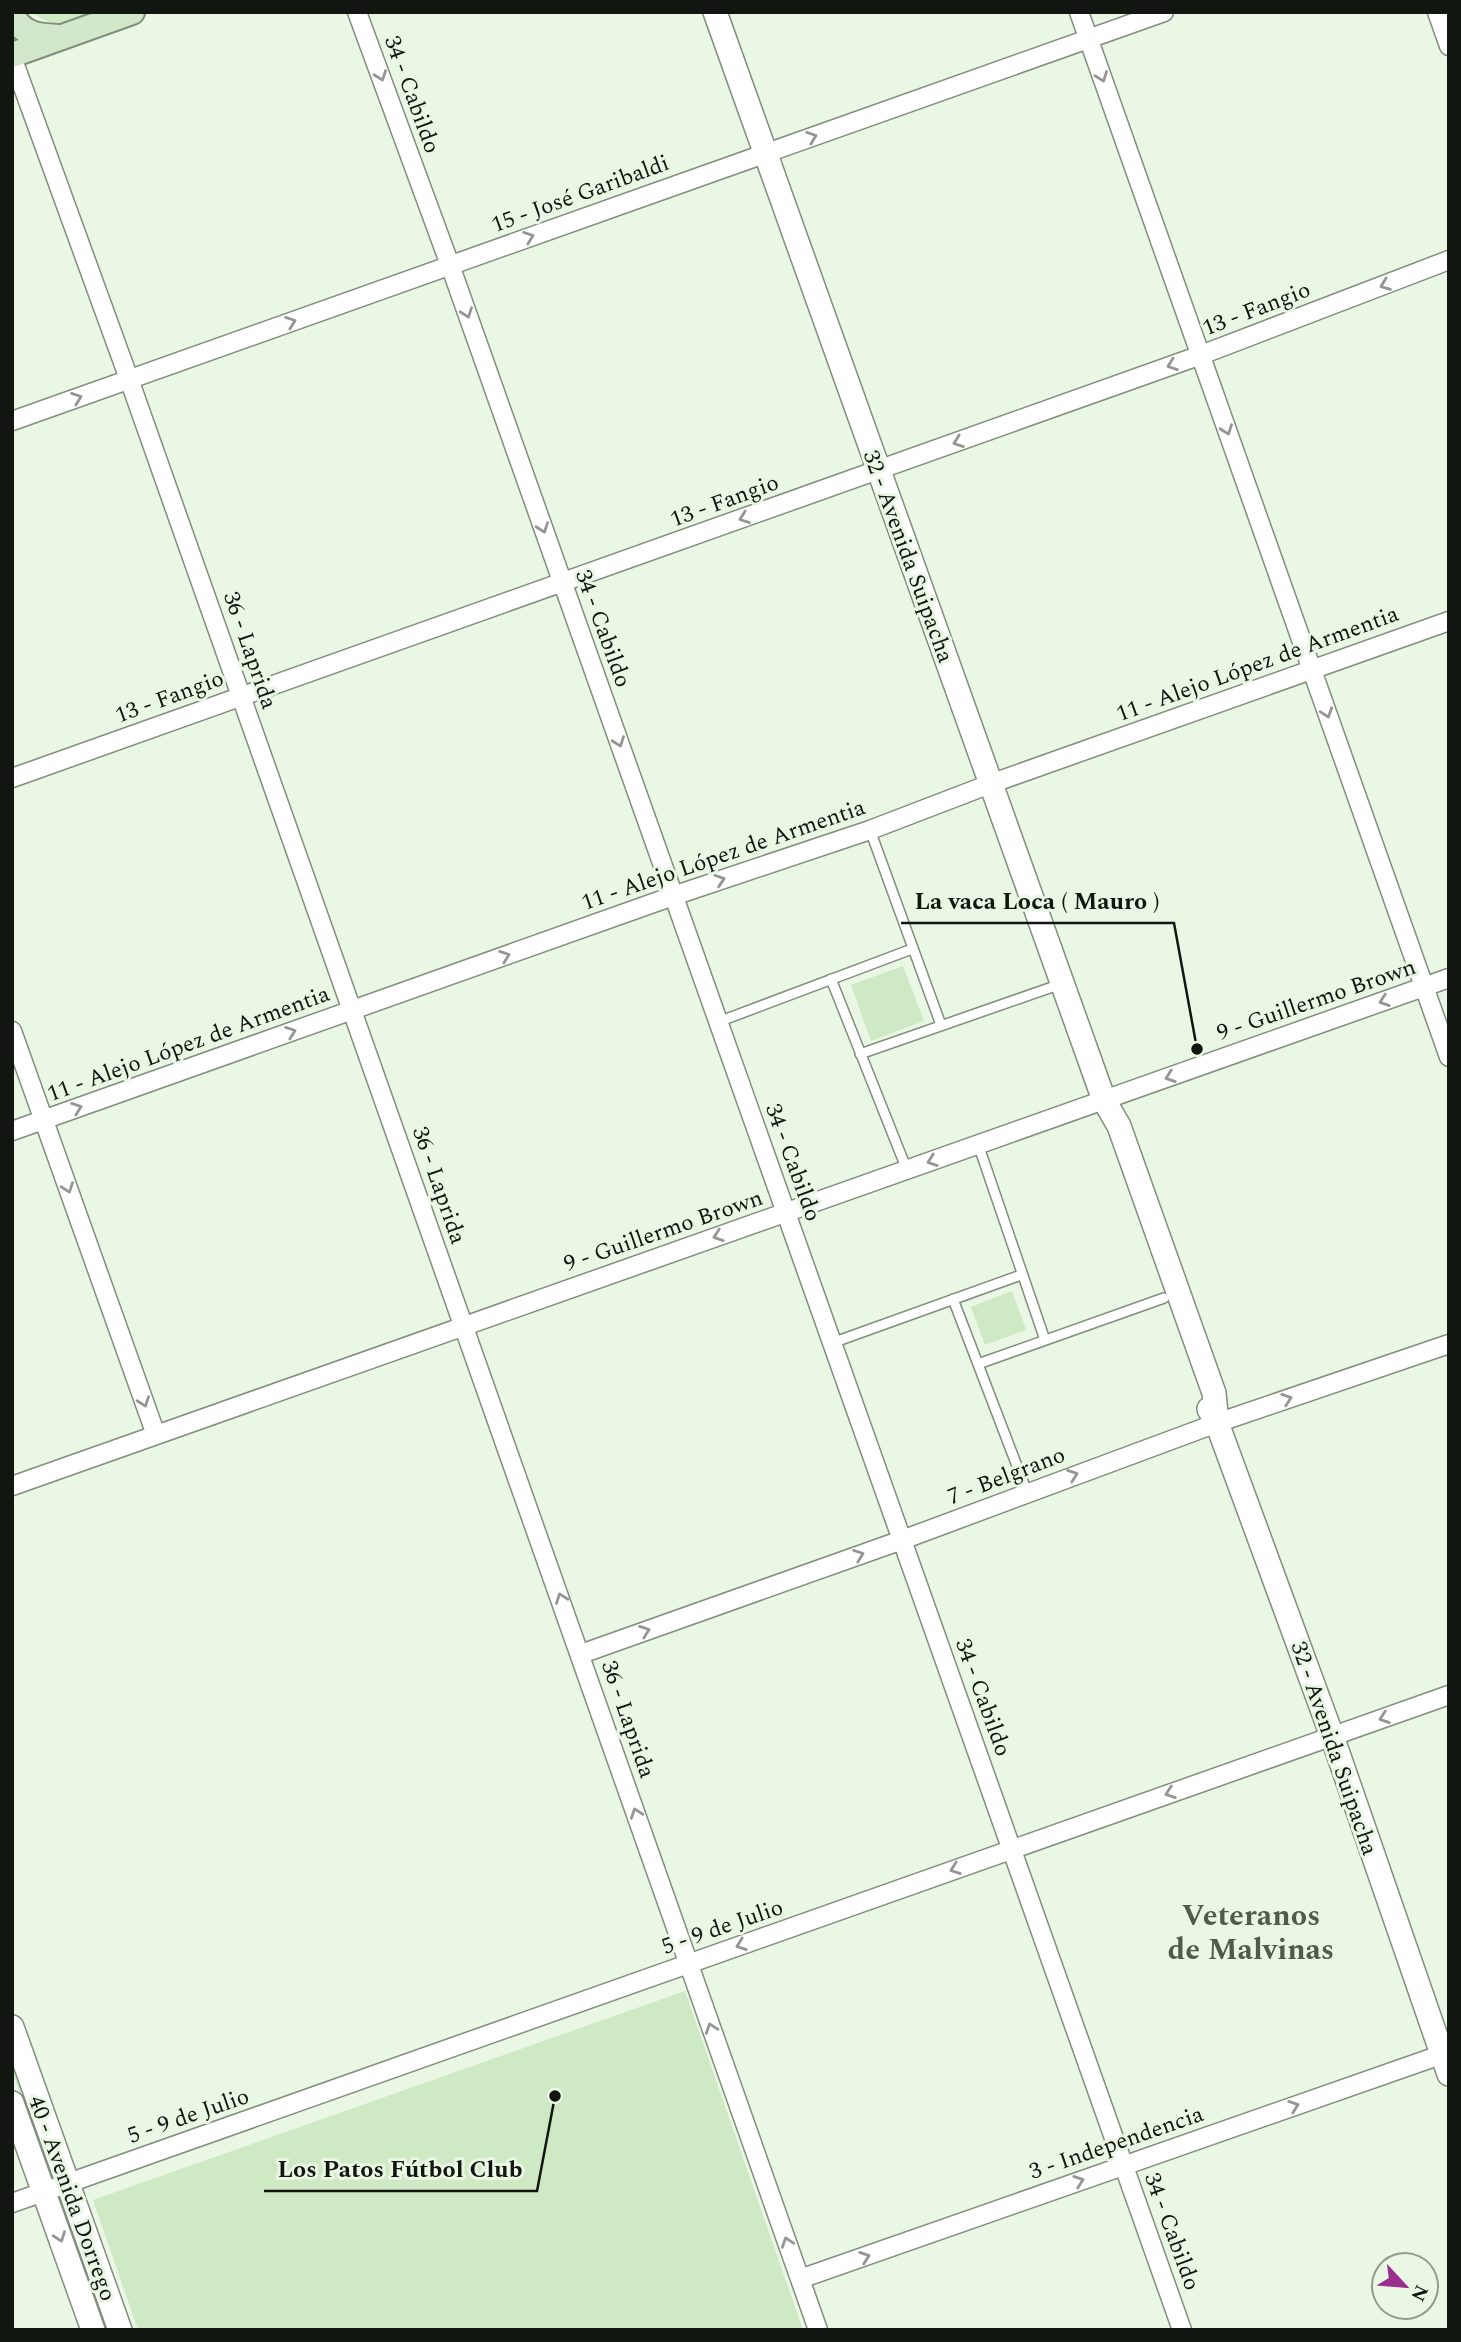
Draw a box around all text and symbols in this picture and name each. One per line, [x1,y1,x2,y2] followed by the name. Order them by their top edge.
[374,31,449,158] street label: 34 - Cabildo
[372,70,386,82] one-way arrow
[1093,70,1107,82] one-way arrow
[806,131,818,145] one-way arrow
[487,146,674,243] street label: 15 - José Garibaldi
[522,232,534,246] one-way arrow
[1197,273,1316,346] street label: 13 - Fangio
[1380,276,1392,290] one-way arrow
[459,307,473,319] one-way arrow
[284,316,297,330] one-way arrow
[1167,357,1179,371] one-way arrow
[70,392,82,406] one-way arrow
[1219,423,1233,435] one-way arrow
[953,434,965,448] one-way arrow
[853,445,962,668] street label: 32 - Avenida Suipacha
[665,466,784,537] street label: 13 - Fangio
[738,510,750,524] one-way arrow
[535,521,549,533] one-way arrow
[565,565,640,692] street label: 34 - Cabildo
[213,587,286,714] street label: 36 - Laprida
[1111,597,1404,732] street label: 11 - Alejo López de Armentia
[110,662,229,733] street label: 13 - Fangio
[1319,707,1333,719] one-way arrow
[611,735,625,748] one-way arrow
[577,790,870,921] street label: 11 - Alejo López de Armentia
[714,874,726,889] one-way arrow
[901,878,1174,923] callout: La vaca Loca ( Mauro )
[914,884,1160,920] text: La vaca Loca ( Mauro )
[499,950,511,964] one-way arrow
[1212,950,1421,1051] street label: 9 - Guillermo Brown
[42,977,335,1112] street label: 11 - Alejo López de Armentia
[1379,993,1391,1007] one-way arrow
[284,1026,297,1040] one-way arrow
[1164,1069,1176,1083] one-way arrow
[755,1099,830,1226] street label: 34 - Cabildo
[70,1102,82,1116] one-way arrow
[402,1122,475,1249] street label: 36 - Laprida
[927,1152,939,1166] one-way arrow
[559,1181,768,1282] street label: 9 - Guillermo Brown
[60,1182,74,1194] one-way arrow
[712,1228,724,1242] one-way arrow
[1280,1393,1292,1407] one-way arrow
[136,1396,150,1408] one-way arrow
[943,1438,1071,1515] street label: 7 - Belgrano
[1066,1470,1078,1484] one-way arrow
[853,1549,865,1563] one-way arrow
[555,1593,569,1605] one-way arrow
[639,1625,651,1639] one-way arrow
[945,1634,1020,1761] street label: 34 - Cabildo
[1281,1637,1387,1860] street label: 32 - Avenida Suipacha
[591,1656,664,1783] street label: 36 - Laprida
[1379,1709,1391,1723] one-way arrow
[1164,1785,1176,1799] one-way arrow
[630,1808,644,1820] one-way arrow
[950,1861,962,1875] one-way arrow
[657,1890,788,1965] street label: 5 - 9 de Julio
[1168,1893,1334,1973] district label: Veteranos de Malvinas
[735,1937,748,1951] one-way arrow
[705,2022,719,2034] one-way arrow
[123,2079,254,2154] street label: 5 - 9 de Julio
[18,2091,125,2306] street label: 40 - Avenida Dorrego
[1025,2097,1208,2190] street label: 3 - Independencia
[1287,2100,1299,2114] one-way arrow
[264,2146,537,2191] callout: Los Patos Fútbol Club
[278,2152,523,2188] text: Los Patos Fútbol Club
[1134,2168,1209,2295] street label: 34 - Cabildo
[1072,2175,1085,2189] one-way arrow
[52,2230,66,2242] one-way arrow
[781,2237,795,2249] one-way arrow
[858,2251,870,2265] one-way arrow
[1370,2251,1440,2321] north arrow
[1402,2279,1435,2306] text: N

